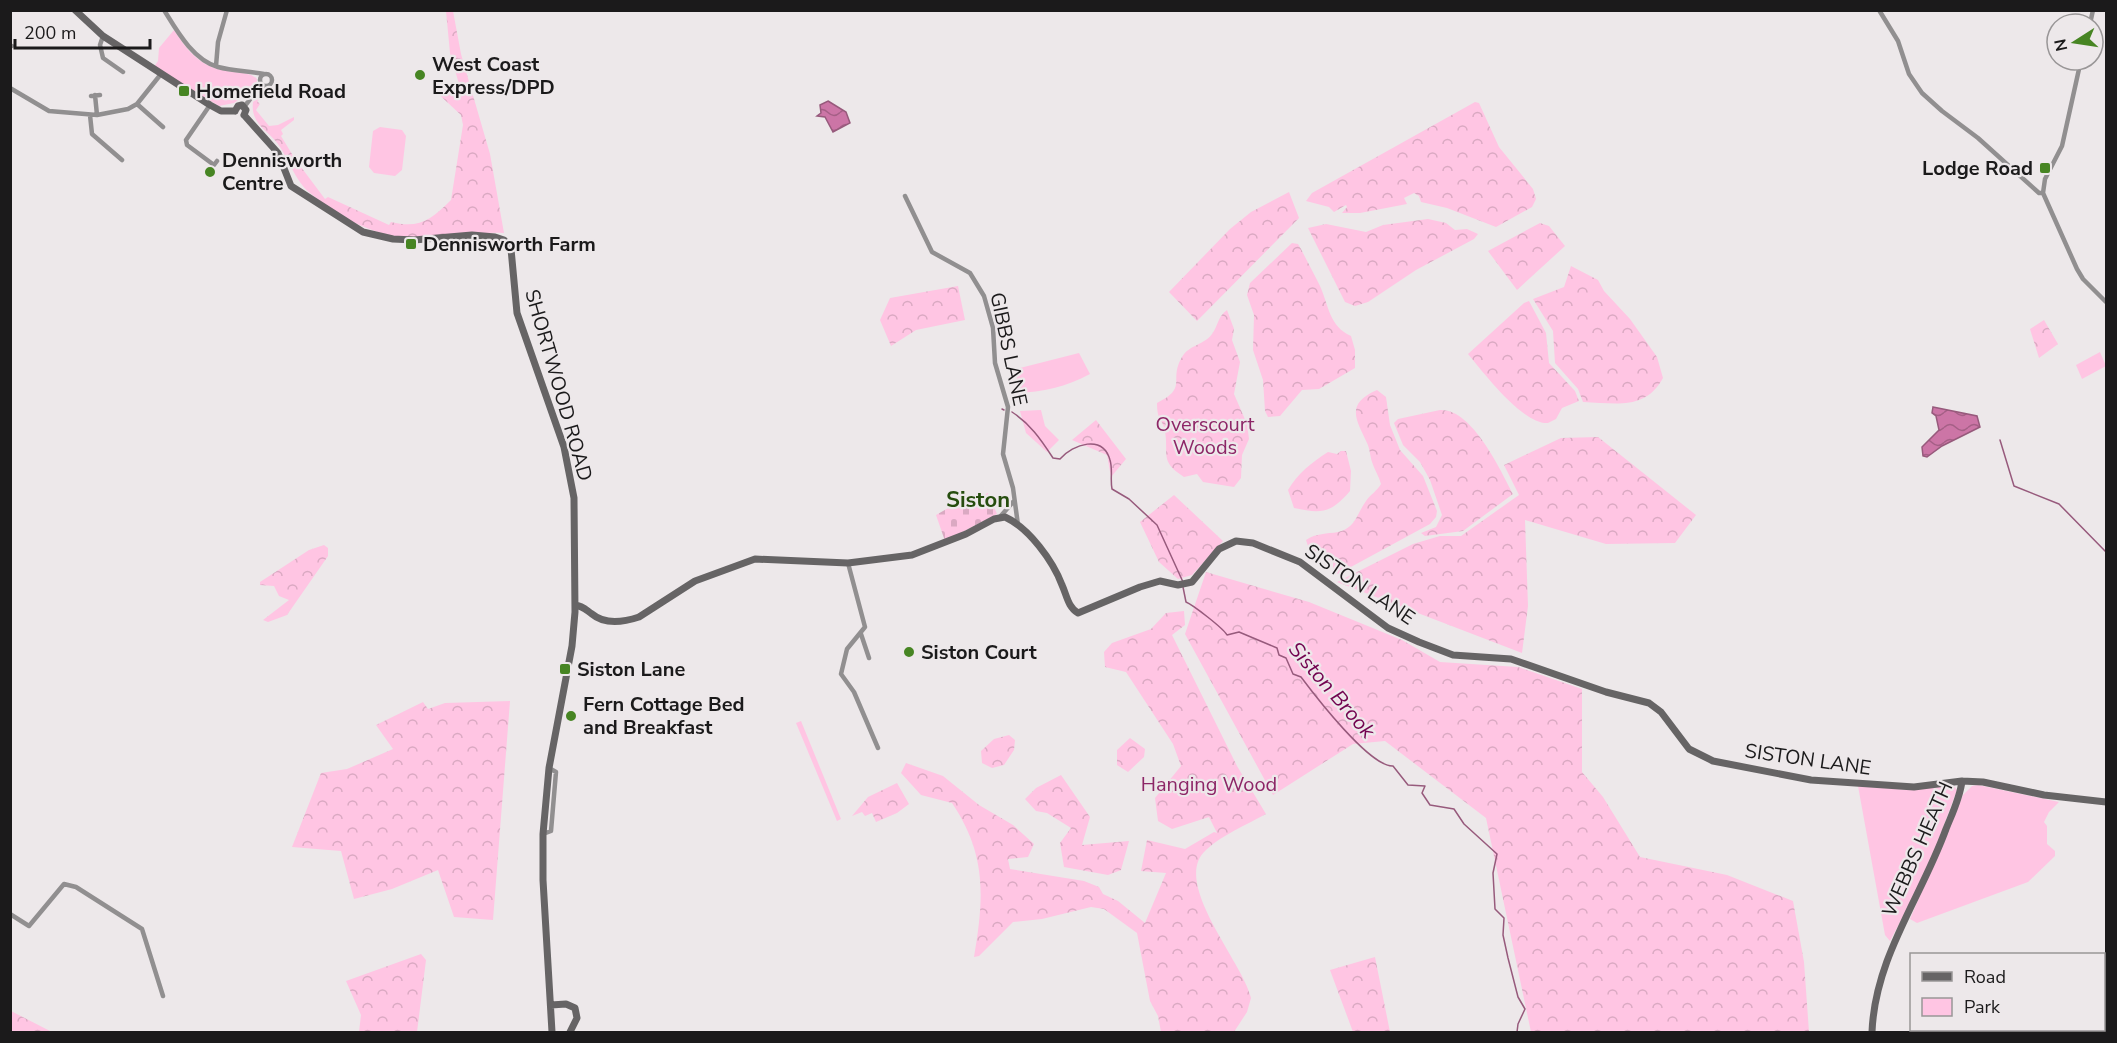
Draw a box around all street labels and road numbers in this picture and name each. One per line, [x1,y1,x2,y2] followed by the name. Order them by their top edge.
[518,286,599,484] street label: SHORTWOOD ROAD
[983,290,1034,408] street label: GIBBS LANE
[1299,538,1420,631] street label: SISTON LANE
[1743,737,1873,782] street label: SISTON LANE
[1876,777,1959,921] street label: WEBBS HEATH

